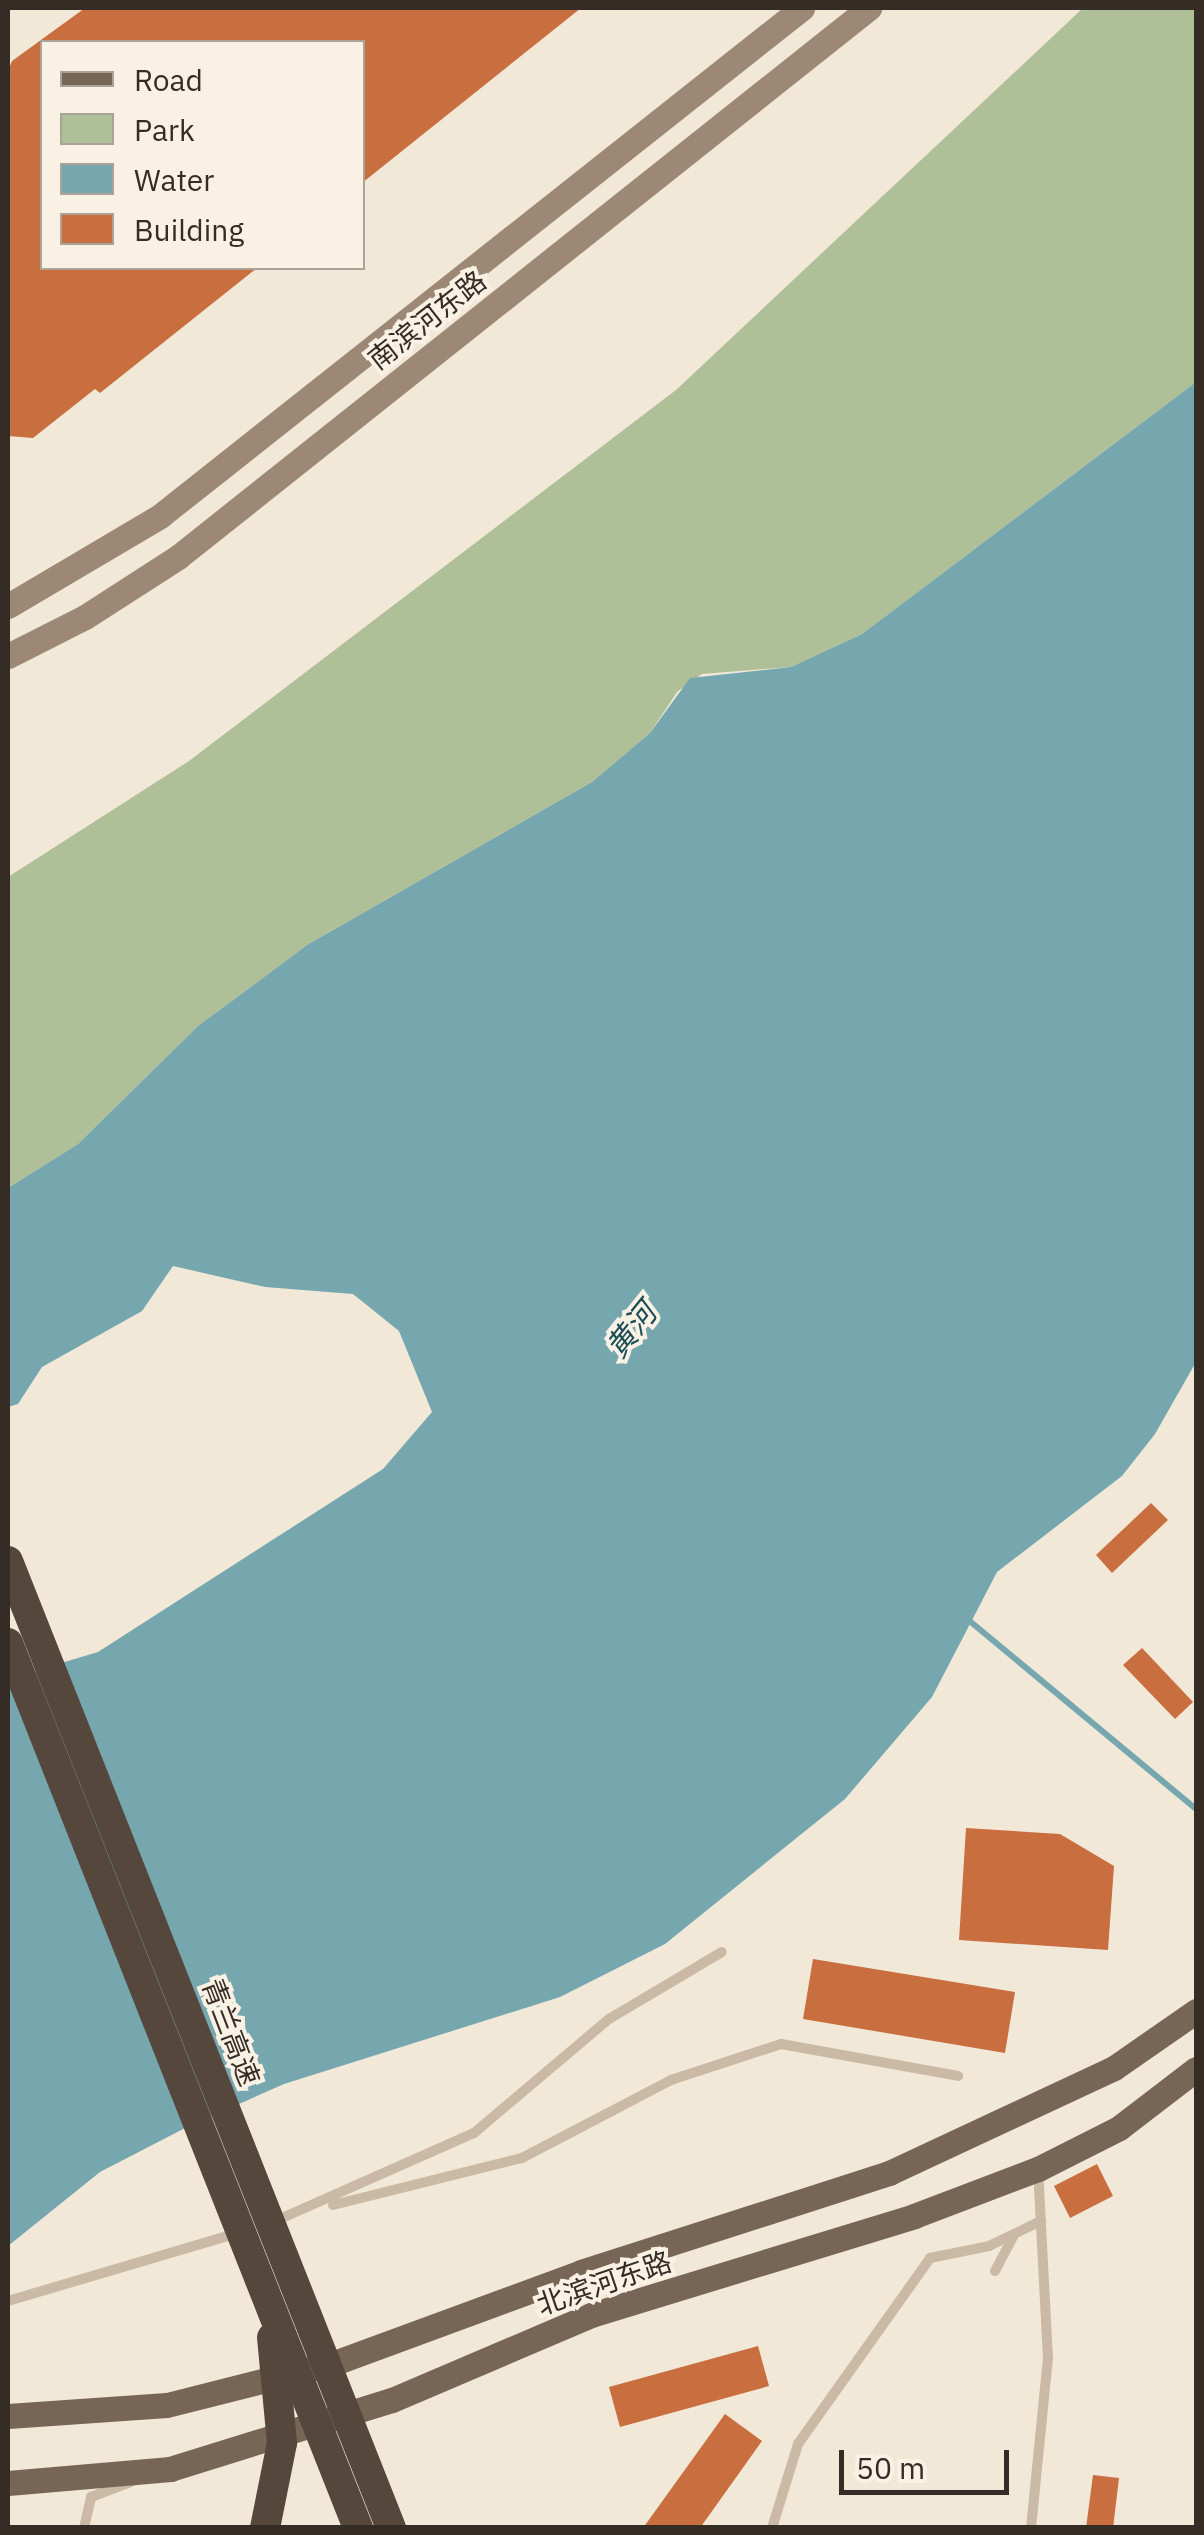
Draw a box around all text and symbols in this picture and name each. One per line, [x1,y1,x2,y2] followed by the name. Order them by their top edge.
[40,40,365,270] legend
[134,60,203,99] text: Road
[134,110,195,149] text: Park
[134,160,214,199] text: Water
[134,210,244,249] text: Building
[361,264,493,376] street label: 南滨河东路
[598,1295,664,1365] water label: 黄河
[195,1974,267,2090] street label: 青兰高速
[532,2244,676,2322] street label: 北滨河东路
[844,2430,1014,2492] scale bar
[856,2448,925,2487] text: 50 m

